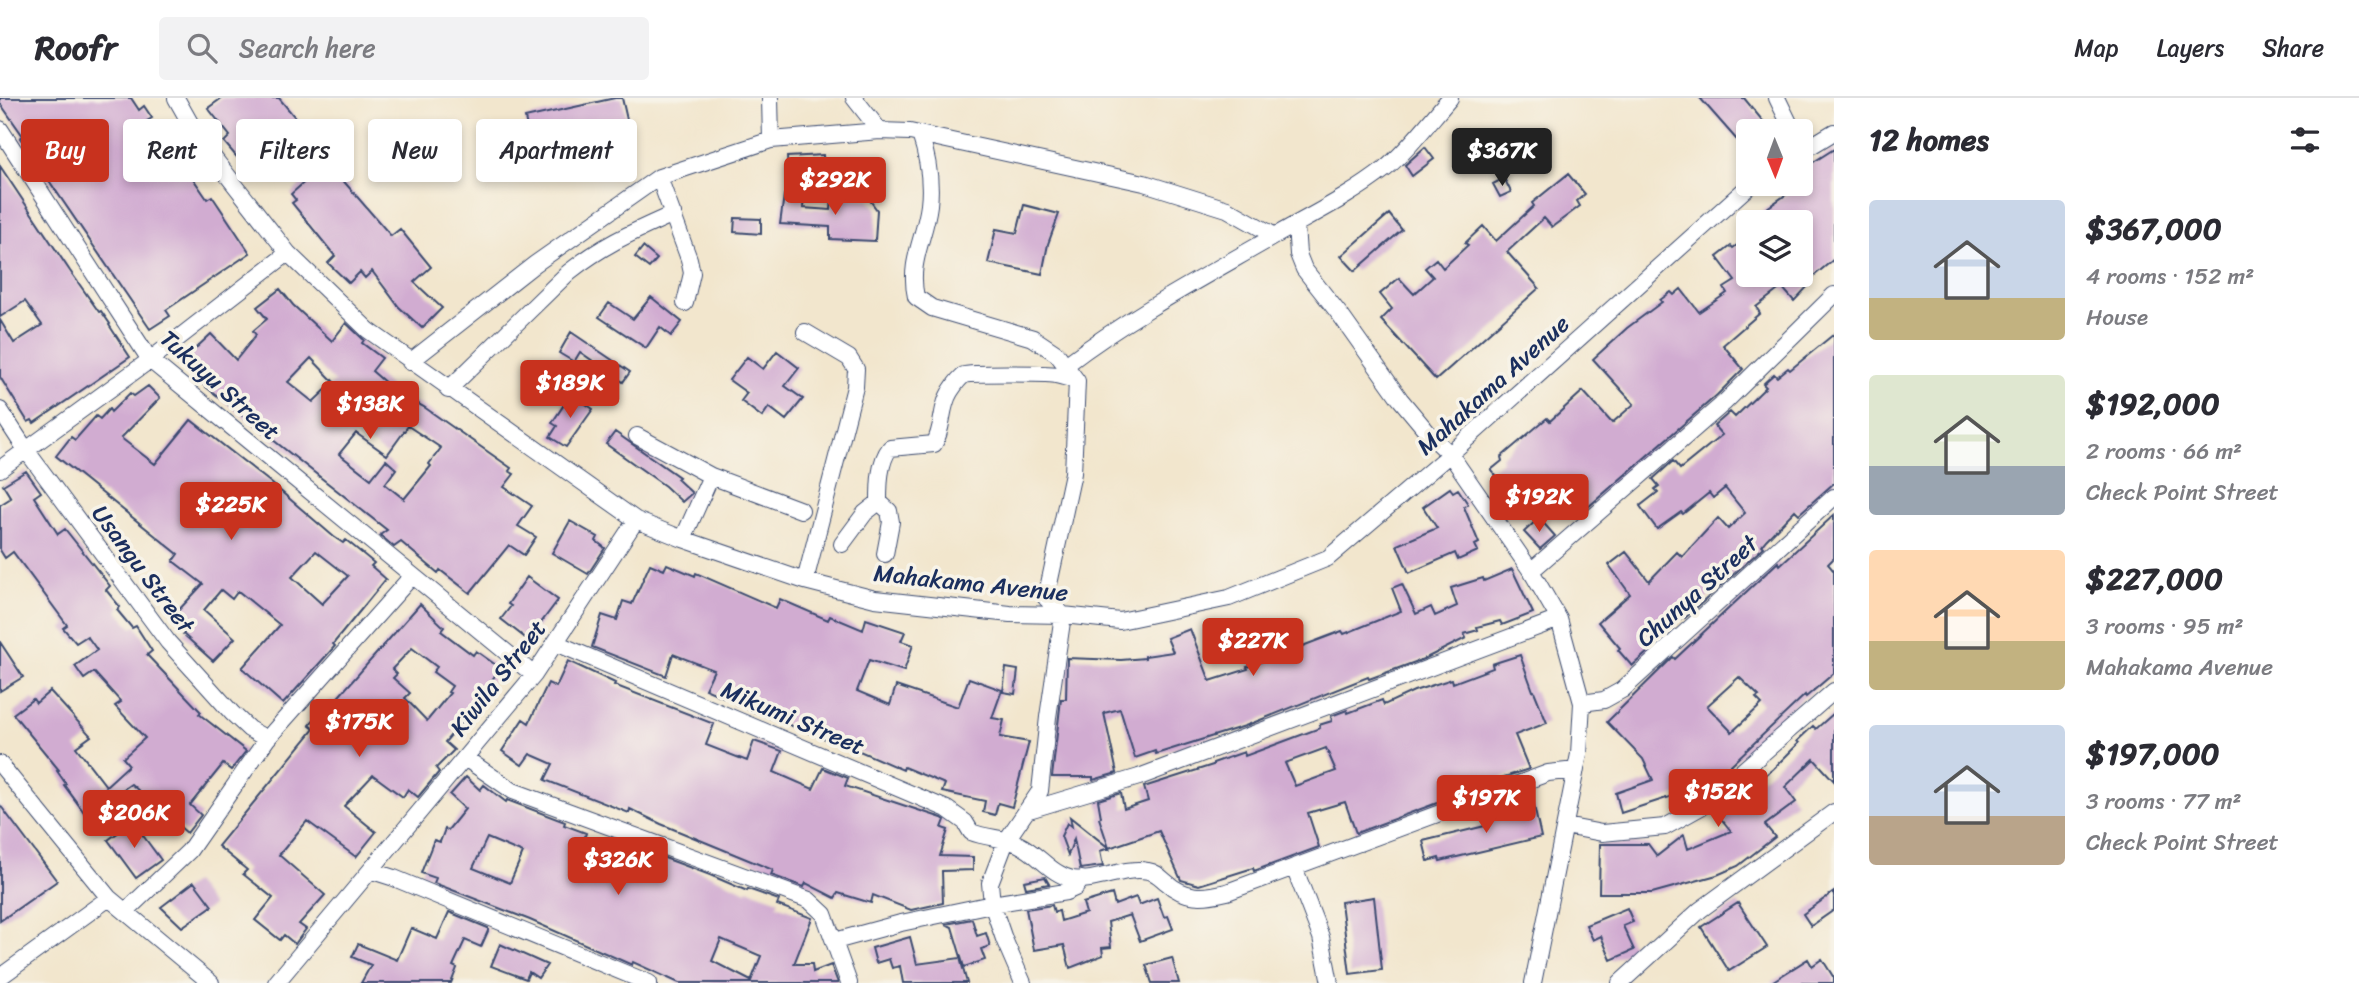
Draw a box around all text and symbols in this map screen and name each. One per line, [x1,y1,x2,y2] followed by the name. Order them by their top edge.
[159,17,649,80] search box
[35,19,117,77] text: Roofr
[239,25,376,71] text: Search here
[2074,27,2119,69] text: Map
[2157,27,2224,69] text: Layers
[2262,27,2324,69] text: Share
[183,29,221,67] icon: search
[1869,113,1989,167] text: 12 homes
[21,119,109,182] chip: Buy
[123,119,222,182] chip: Rent
[236,119,354,182] chip: Filters
[368,119,462,182] chip: New
[476,119,637,182] chip: Apartment
[1736,119,1813,196] north arrow
[1736,119,1813,287] map controls
[2286,121,2324,159] icon: filters
[1453,129,1551,188] pin: $367K
[1468,130,1536,171] text: $367K
[786,158,884,217] pin: $292K
[800,159,870,200] text: $292K
[2086,202,2222,256] text: $367,000
[1736,210,1813,287] button: layers
[1925,228,2009,312] icon: home
[2086,256,2254,297] text: 4 rooms · 152 m²
[2086,297,2148,338] text: House
[1406,304,1580,466] street label: Mahakama Avenue
[150,319,290,451] street label: Tukuyu Street
[521,360,619,420] pin: $189K
[536,362,604,403] text: $189K
[2086,377,2220,431] text: $192,000
[321,382,419,441] pin: $138K
[337,383,403,424] text: $138K
[1925,403,2009,487] icon: home
[2086,431,2242,472] text: 2 rooms · 66 m²
[2086,472,2279,513] text: Check Point Street
[1490,474,1588,534] pin: $192K
[1506,476,1572,517] text: $192K
[182,482,280,542] pin: $225K
[196,484,266,525] text: $225K
[80,496,206,643] street label: Usangu Street
[1626,523,1769,658] street label: Chunya Street
[872,552,1070,614] street label: Mahakama Avenue
[2086,552,2223,606] text: $227,000
[1925,578,2009,662] icon: home
[2086,606,2243,647] text: 3 rooms · 95 m²
[439,610,557,746] street label: Kiwila Street
[1204,618,1302,678] pin: $227K
[1218,620,1288,661] text: $227K
[2086,647,2273,688] text: Mahakama Avenue
[714,669,872,767] street label: Mikumi Street
[310,700,408,759] pin: $175K
[326,701,392,742] text: $175K
[2086,727,2220,781] text: $197,000
[1925,753,2009,837] icon: home
[1669,770,1767,829] pin: $152K
[1685,771,1751,812] text: $152K
[1437,776,1535,835] pin: $197K
[1453,777,1519,818] text: $197K
[2086,781,2242,822] text: 3 rooms · 77 m²
[85,790,183,850] pin: $206K
[99,792,169,833] text: $206K
[2086,822,2279,863] text: Check Point Street
[569,838,667,897] pin: $326K
[584,839,652,880] text: $326K

